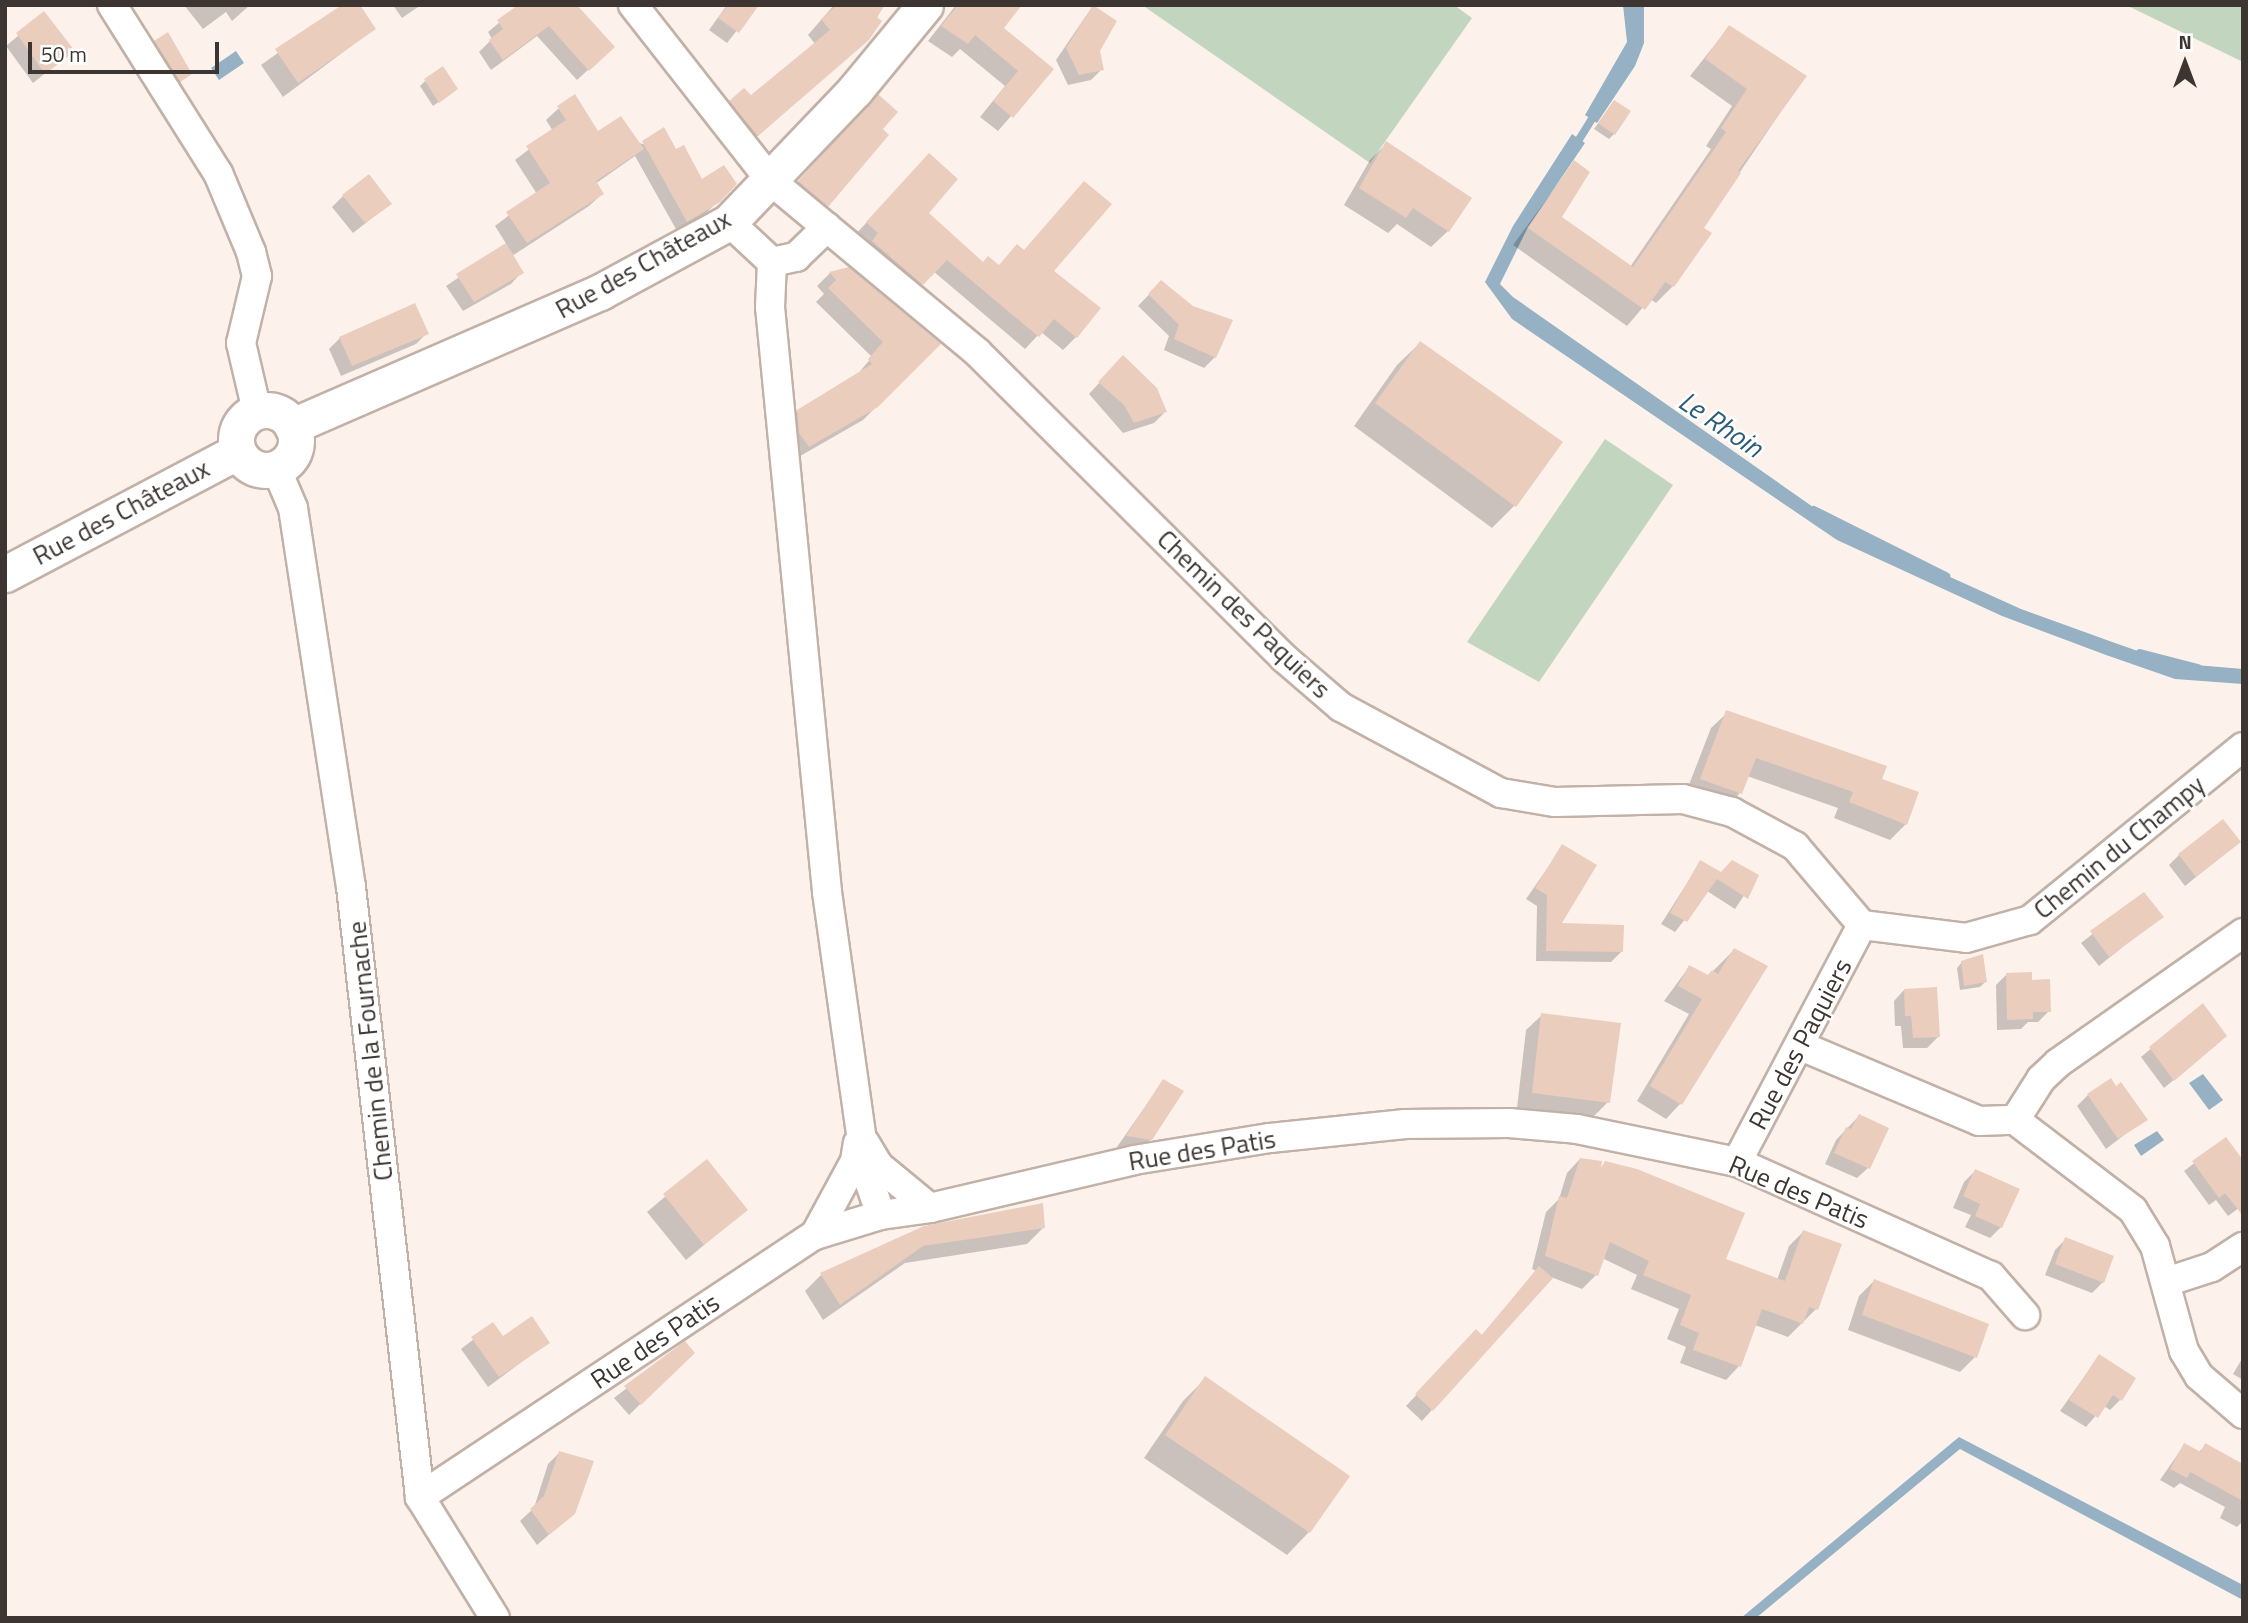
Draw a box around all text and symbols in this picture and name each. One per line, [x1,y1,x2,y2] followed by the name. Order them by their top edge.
[2178,27,2192,56] text: N
[32,28,222,72] scale bar
[2150,28,2220,98] north arrow
[41,38,87,70] text: 50 m
[550,203,736,325] street label: Rue des Châteaux
[1673,384,1769,464] water label: Le Rhoin
[27,452,215,572] street label: Rue des Châteaux
[1151,523,1337,705] street label: Chemin des Paquiers
[2027,769,2211,925] street label: Chemin du Champy
[341,920,399,1182] street label: Chemin de la Fournache
[1742,953,1858,1135] street label: Rue des Paquiers
[1126,1123,1278,1177] street label: Rue des Patis
[1725,1149,1873,1235] street label: Rue des Patis
[585,1287,725,1395] street label: Rue des Patis

